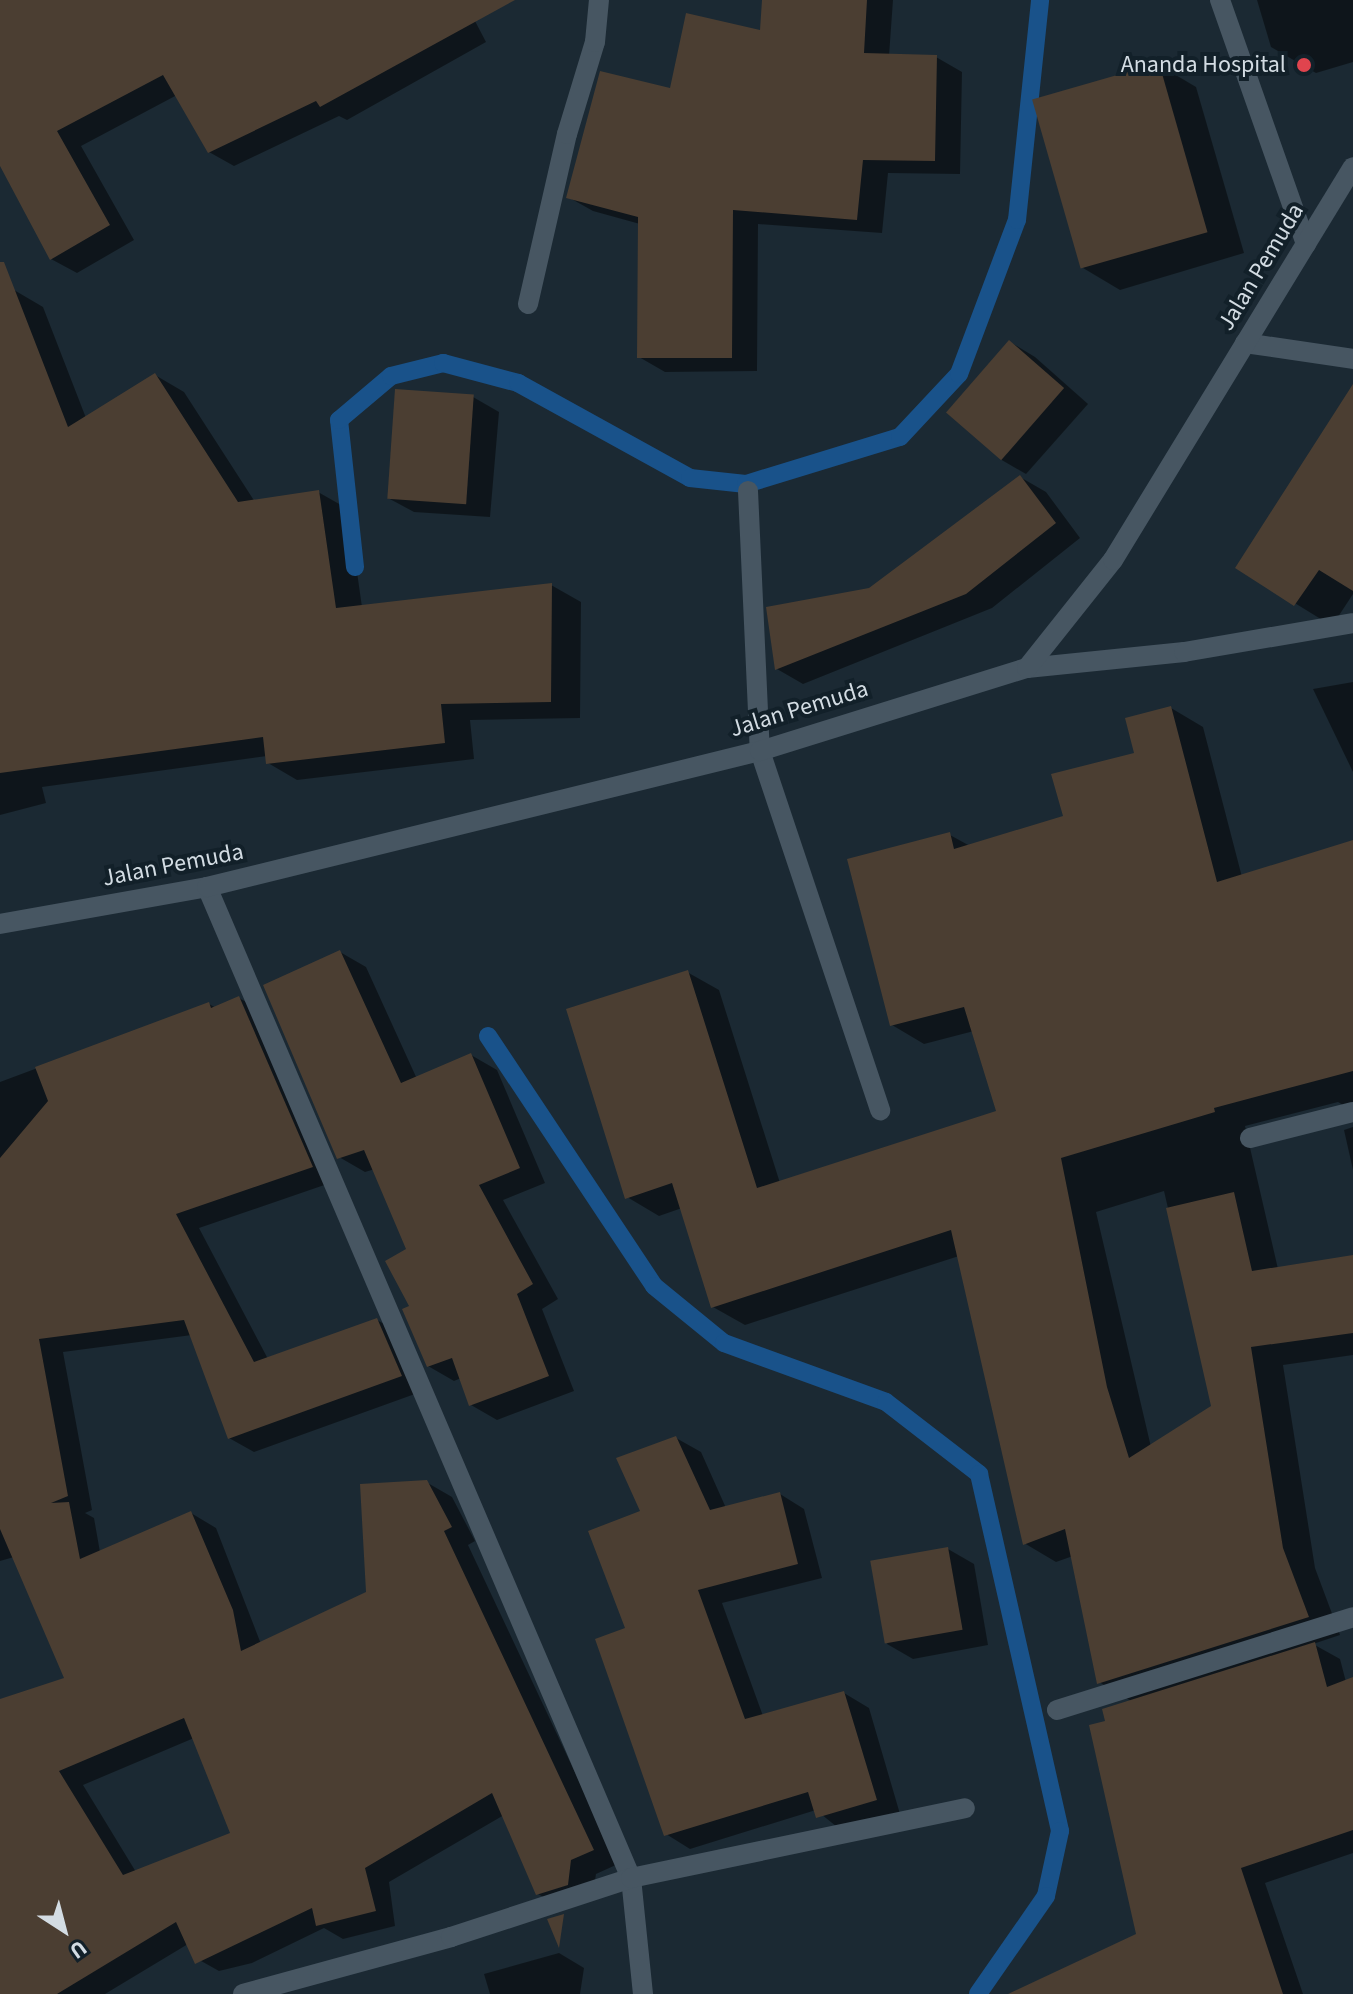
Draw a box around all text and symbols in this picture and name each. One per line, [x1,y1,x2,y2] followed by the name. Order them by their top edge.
[1121,51,1286,79] place label: Ananda Hospital
[1293,54,1315,76] marker: Ananda Hospital
[1212,198,1310,336] street label: Jalan Pemuda
[726,674,872,744] street label: Jalan Pemuda
[100,837,246,893] street label: Jalan Pemuda
[24,1890,104,1970] north arrow
[63,1932,93,1967] text: U

